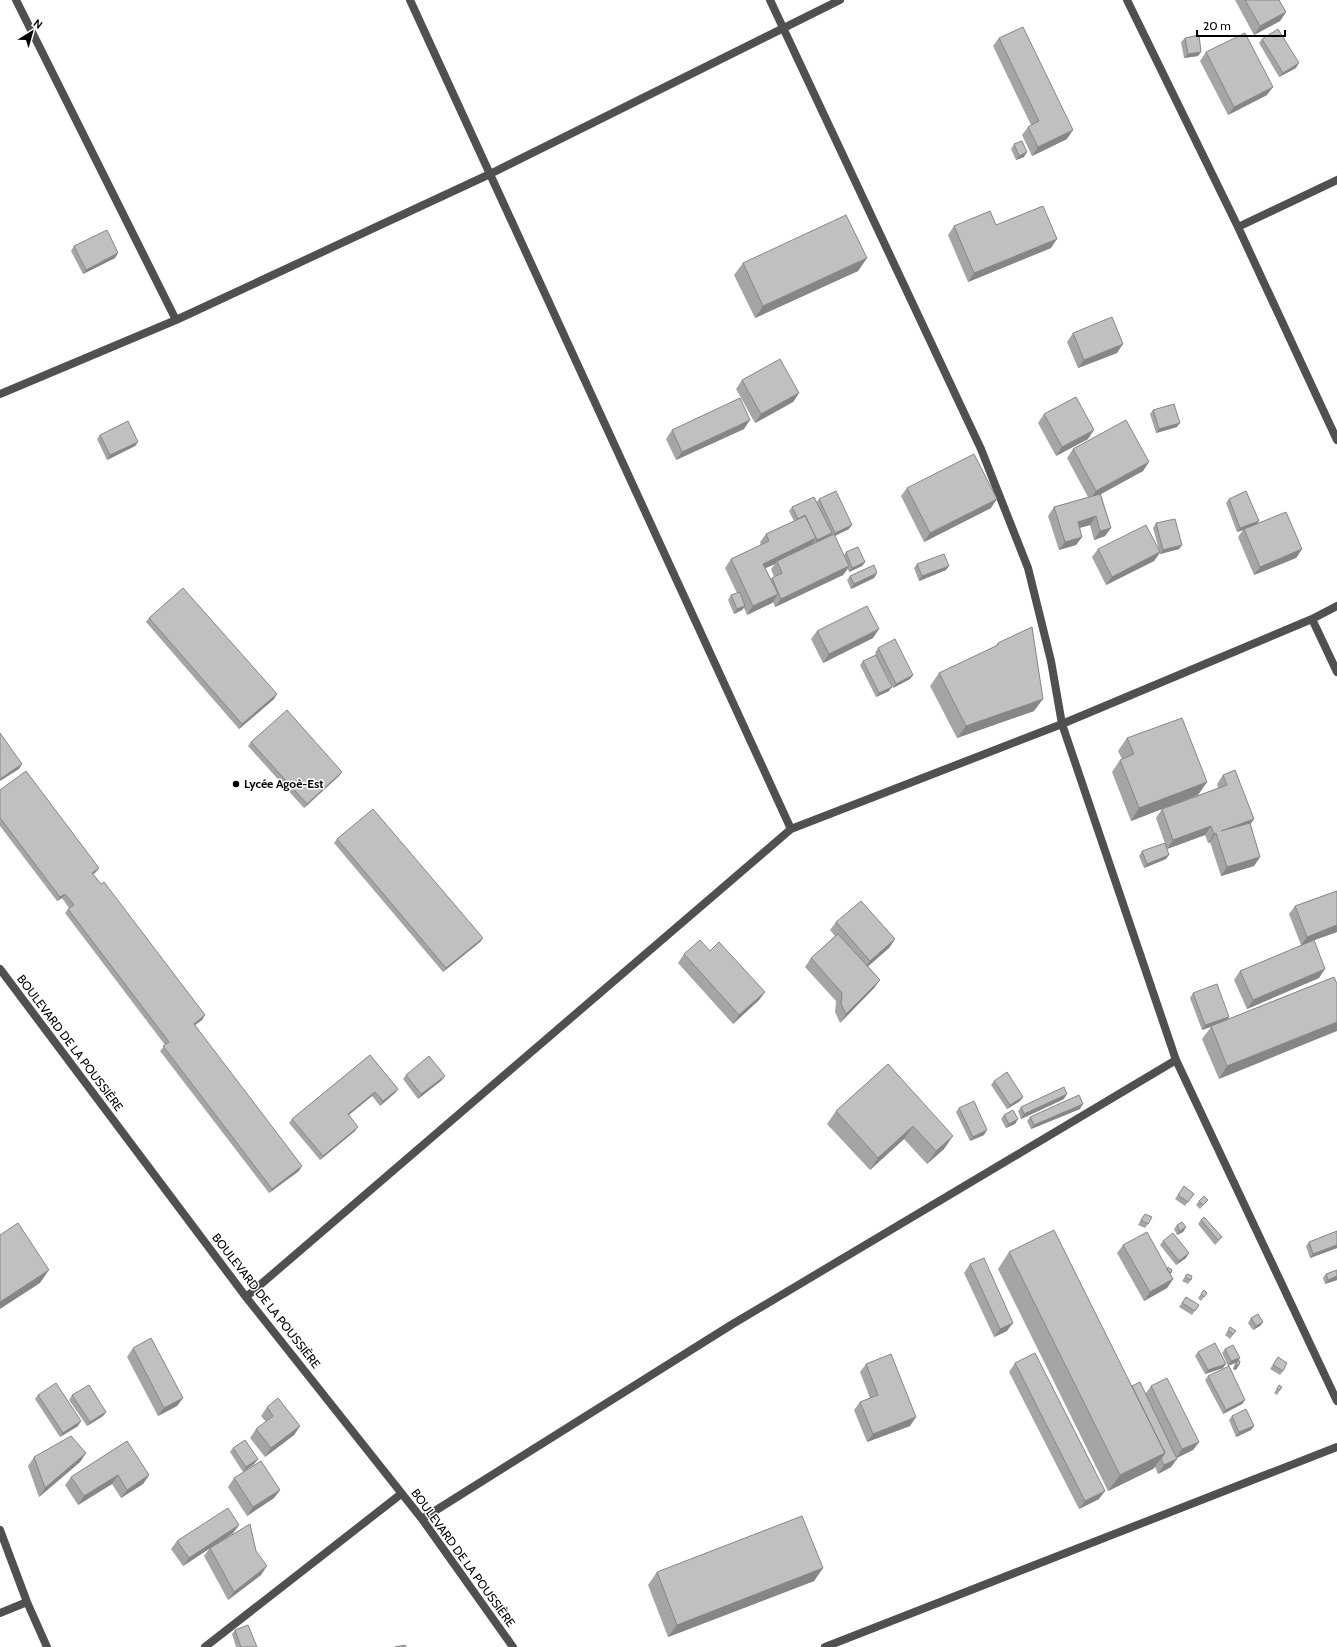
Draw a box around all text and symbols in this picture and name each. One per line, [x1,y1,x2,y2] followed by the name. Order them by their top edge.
[12,12,52,52] north arrow
[1197,12,1285,38] scale bar
[31,16,45,32] text: N
[1203,18,1231,33] text: 20 m
[244,776,323,791] place label: Lycée Agoè-Est
[231,779,241,789] marker: Lycée Agoè-Est
[14,971,127,1114] street label: BOULEVARD DE LA POUSSIÈRE
[209,1230,324,1371] street label: BOULEVARD DE LA POUSSIÈRE
[408,1486,519,1630] street label: BOULEVARD DE LA POUSSIÈRE

